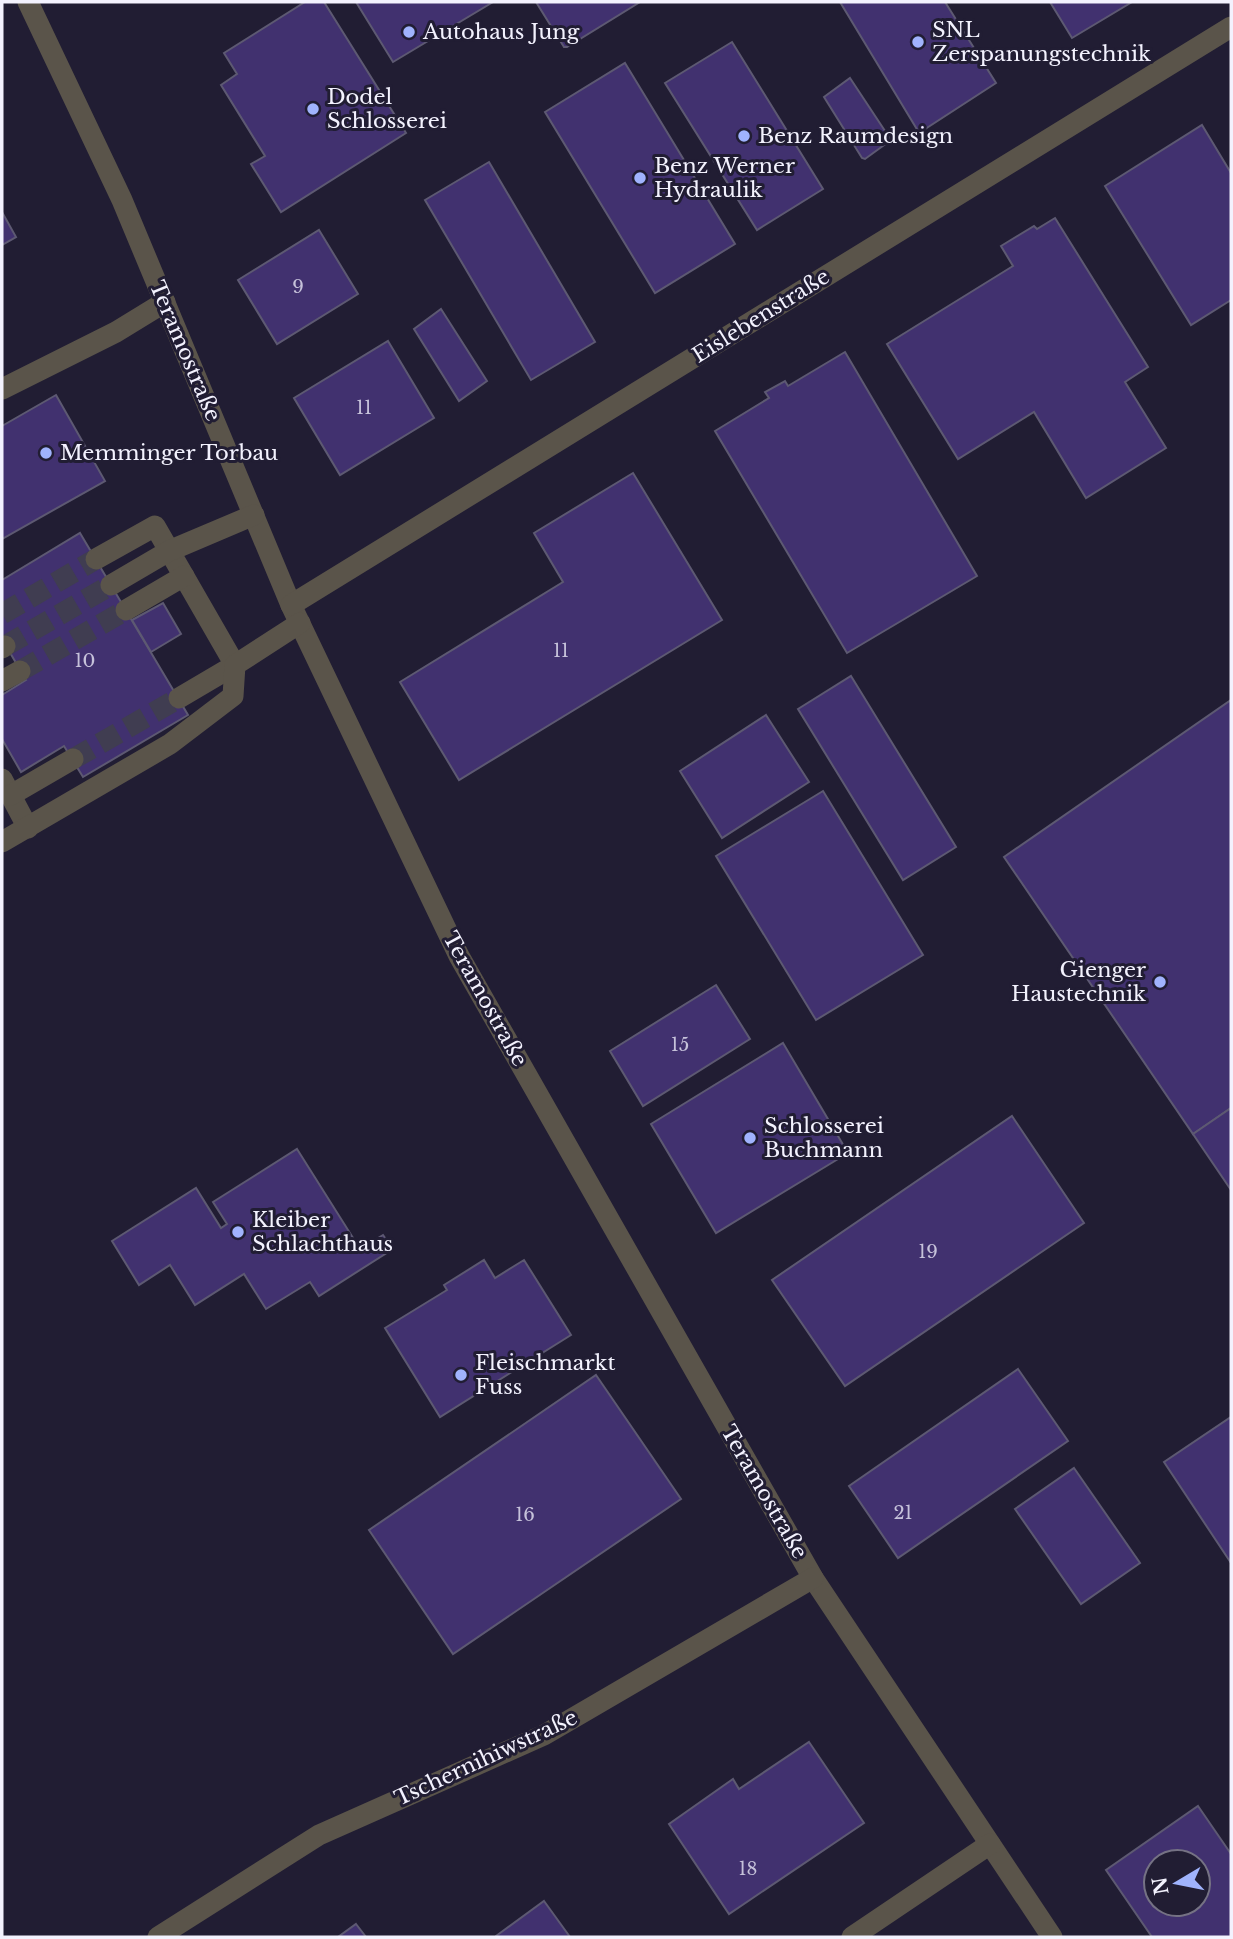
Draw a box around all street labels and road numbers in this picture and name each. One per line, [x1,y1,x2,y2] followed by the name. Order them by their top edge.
[688,263,834,369] street label: Eislebenstraße
[144,277,226,425] street label: Teramostraße
[437,927,533,1071] street label: Teramostraße
[715,1421,813,1563] street label: Teramostraße
[391,1704,581,1812] street label: Tschernihiwstraße

